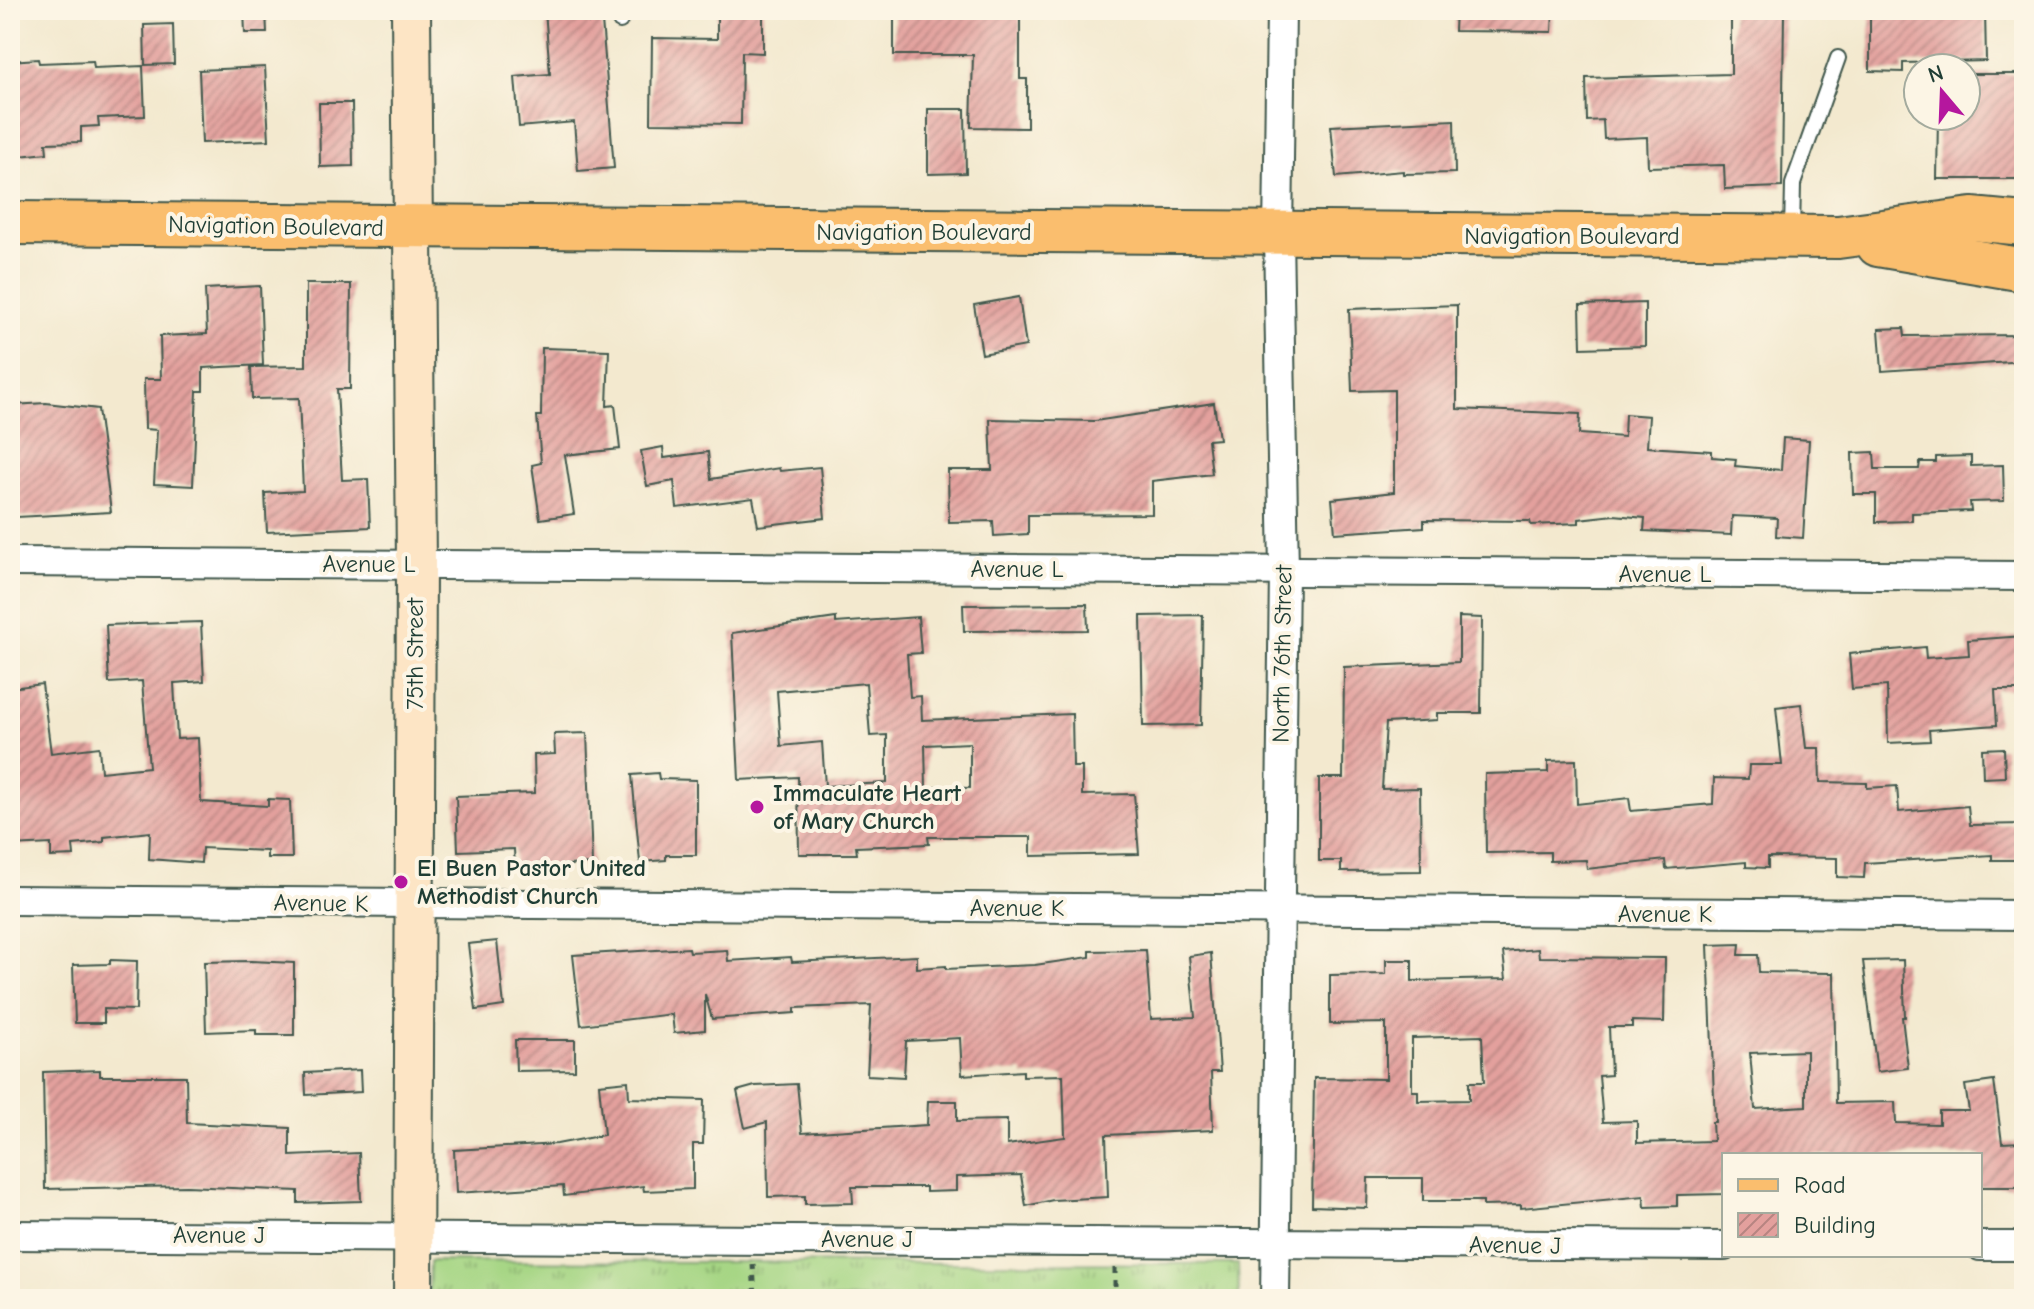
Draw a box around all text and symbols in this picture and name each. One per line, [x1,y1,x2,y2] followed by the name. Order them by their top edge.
[1902,52,1982,132] north arrow
[1925,59,1947,89] text: N
[168,210,384,242] street label: Navigation Boulevard
[816,218,1032,246] street label: Navigation Boulevard
[1464,222,1680,250] street label: Navigation Boulevard
[322,550,416,578] street label: Avenue L
[970,555,1064,583] street label: Avenue L
[1618,560,1712,588] street label: Avenue L
[1266,564,1298,743] street label: North 76th Street
[401,597,429,710] street label: 75th Street
[773,779,962,835] place label: Immaculate Heart of Mary Church
[748,798,766,816] marker: Immaculate Heart of Mary Church
[417,854,646,910] place label: El Buen Pastor United Methodist Church
[392,873,410,891] marker: El Buen Pastor United Methodist Church
[273,888,369,918] street label: Avenue K
[970,894,1064,922] street label: Avenue K
[1618,900,1712,928] street label: Avenue K
[1722,1153,1982,1257] legend
[1794,1171,1846,1199] text: Road
[1794,1211,1876,1239] text: Building
[173,1221,265,1249] street label: Avenue J
[821,1225,913,1253] street label: Avenue J
[1469,1230,1561,1260] street label: Avenue J

